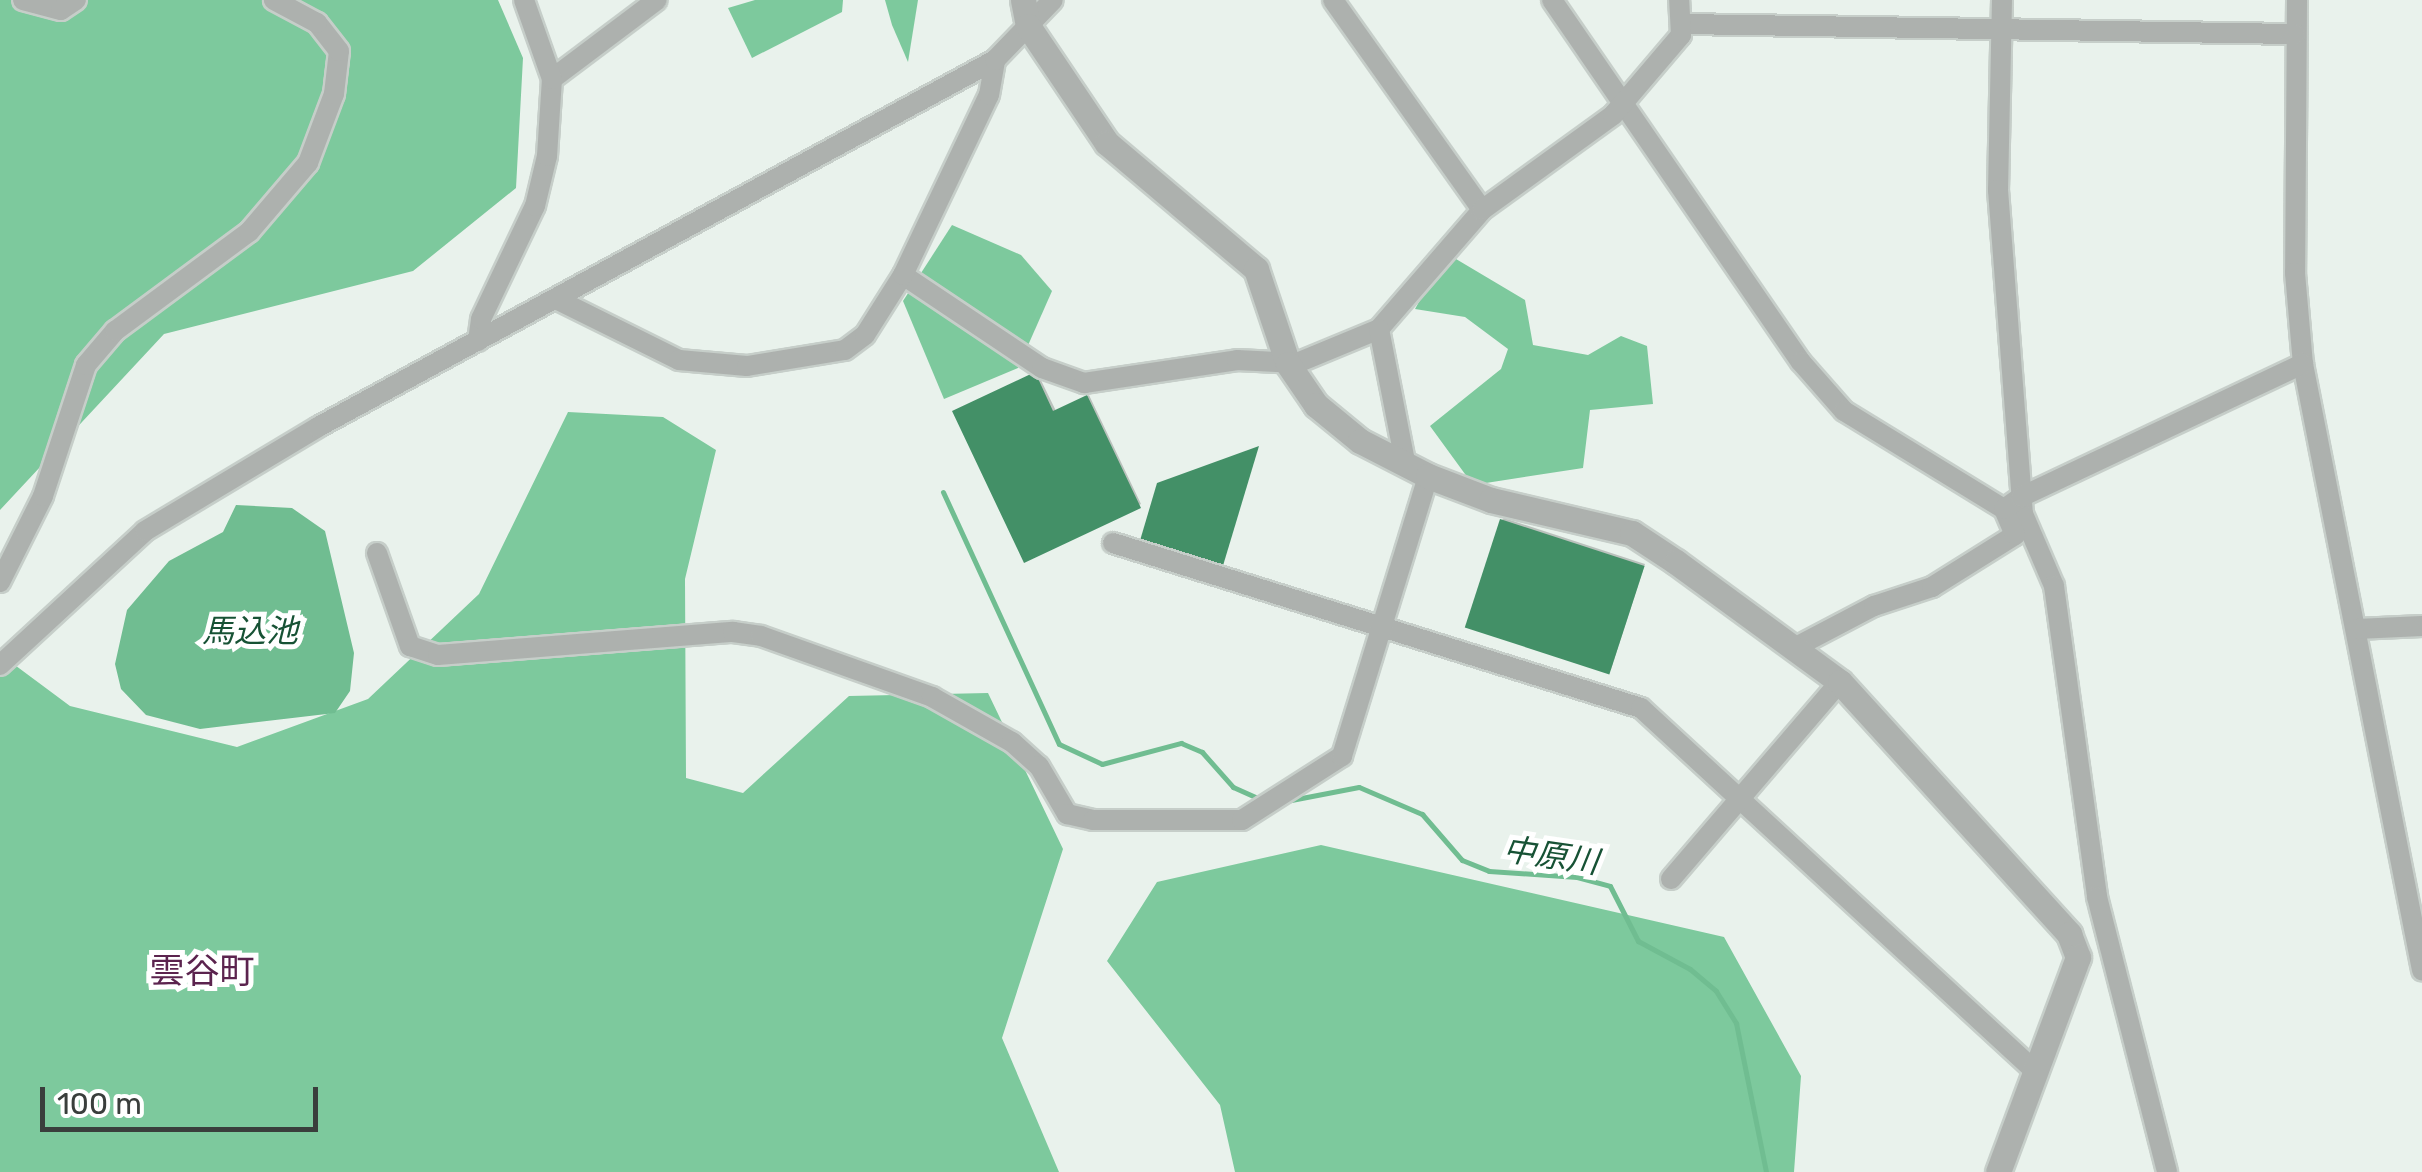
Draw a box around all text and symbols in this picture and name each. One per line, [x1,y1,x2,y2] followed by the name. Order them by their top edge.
[202,612,298,650] water label: 馬込池
[1501,830,1601,882] water label: 中原川
[150,950,254,992] district label: 雲谷町
[45,1067,322,1129] scale bar
[57,1086,142,1122] text: 100 m

